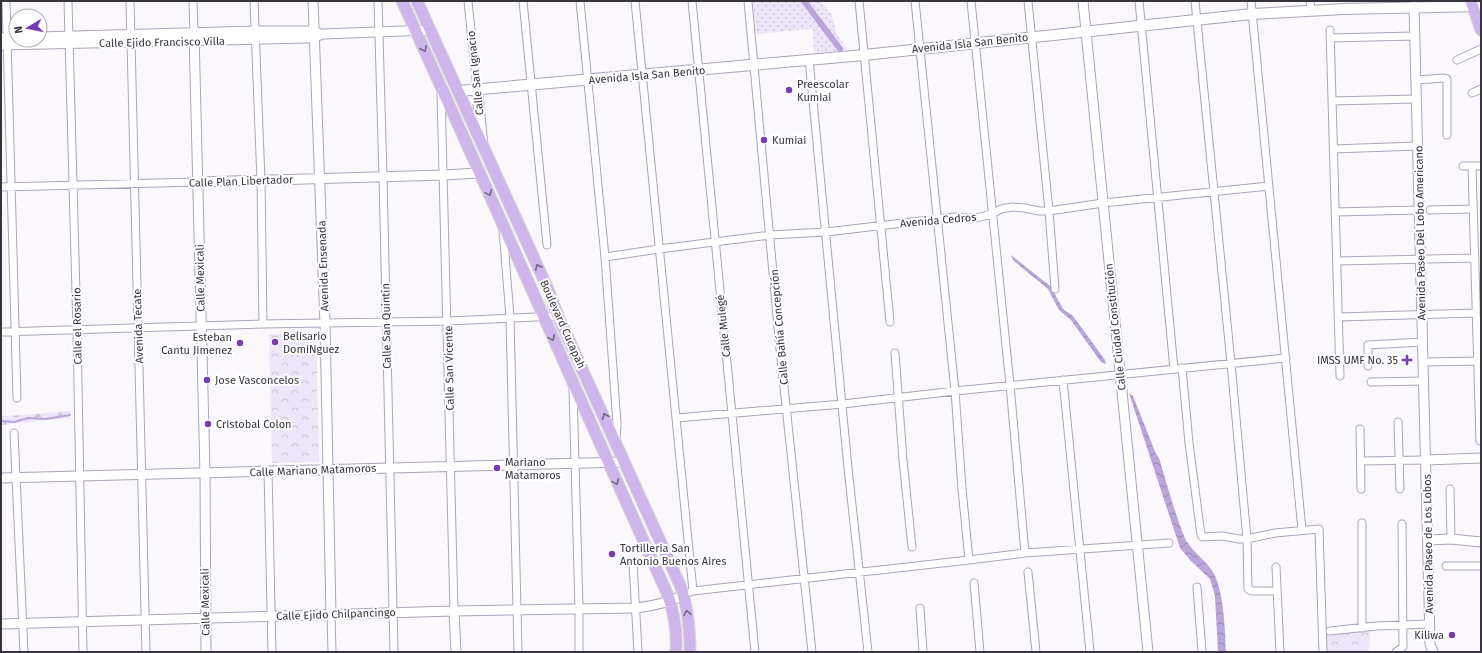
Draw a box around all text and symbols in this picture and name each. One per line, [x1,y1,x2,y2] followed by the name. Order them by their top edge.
[8,8,48,48] north arrow
[12,25,26,34] text: N
[465,30,486,116] street label: Calle San Ignacio
[911,31,1029,56] street label: Avenida Isla San Benito
[99,35,225,50] street label: Calle Ejido Francisco Villa
[419,45,427,52] one-way arrow
[588,64,706,87] street label: Avenida Isla San Benito
[797,78,850,104] place label: Preescolar Kumiai
[784,85,794,95] marker: Preescolar Kumiai
[772,134,806,147] place label: Kumiai
[759,135,769,145] marker: Kumiai
[1412,146,1429,320] street label: Avenida Paseo Del Lobo Americano
[189,173,294,190] street label: Calle Plan Libertador
[484,189,492,196] one-way arrow
[899,211,977,230] street label: Avenida Cedros
[315,220,332,312] street label: Avenida Ensenada
[193,244,208,312] street label: Calle Mexicali
[535,263,543,271] one-way arrow
[1102,263,1129,391] street label: Calle Ciudad Constitución
[768,269,791,385] street label: Calle Bahía Concepción
[537,278,588,371] street label: Boulevard Cucapah
[379,283,394,369] street label: Calle San Quintín
[70,287,85,365] street label: Calle el Rosario
[131,288,146,364] street label: Avenida Tecate
[714,294,733,358] street label: Calle Mulegé
[442,325,457,411] street label: Calle San Vicente
[283,330,339,356] place label: Belisario DomiNguez
[161,331,232,357] place label: Esteban Cantu Jimenez
[547,334,555,341] one-way arrow
[270,337,280,347] marker: Belisario DomiNguez
[235,338,245,348] marker: Esteban Cantu Jimenez
[1317,354,1398,367] place label: IMSS UMF No. 35
[1401,354,1413,366] marker: IMSS UMF No. 35
[215,374,299,387] place label: Jose Vasconcelos
[202,375,212,385] marker: Jose Vasconcelos
[601,413,609,420] one-way arrow
[216,418,292,431] place label: Cristobal Colon
[203,419,213,429] marker: Cristobal Colon
[505,456,561,482] place label: Mariano Matamoros
[250,462,377,479] street label: Calle Mariano Matamoros
[492,463,502,473] marker: Mariano Matamoros
[1421,474,1436,614] street label: Avenida Paseo de Los Lobos
[612,479,620,486] one-way arrow
[620,542,726,568] place label: Tortilleria San Antonio Buenos Aires
[607,549,617,559] marker: Tortilleria San Antonio Buenos Aires
[198,568,213,636] street label: Calle Mexicali
[276,606,396,623] street label: Calle Ejido Chilpancingo
[684,610,692,616] one-way arrow
[1414,629,1444,642] place label: Kiliwa
[1447,630,1457,640] marker: Kiliwa

